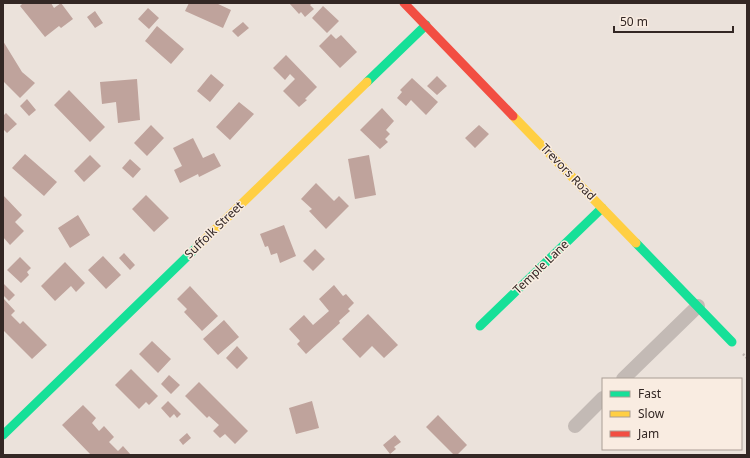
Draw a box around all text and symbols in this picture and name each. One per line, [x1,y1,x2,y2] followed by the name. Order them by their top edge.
[614,8,733,34] scale bar
[620,13,648,30] text: 50 m
[537,139,600,204] street label: Trevors Road
[181,197,247,262] street label: Suffolk Street
[509,236,572,298] street label: Temple Lane
[602,378,742,450] legend
[638,385,662,402] text: Fast
[638,405,665,422] text: Slow
[637,425,659,442] text: Jam

